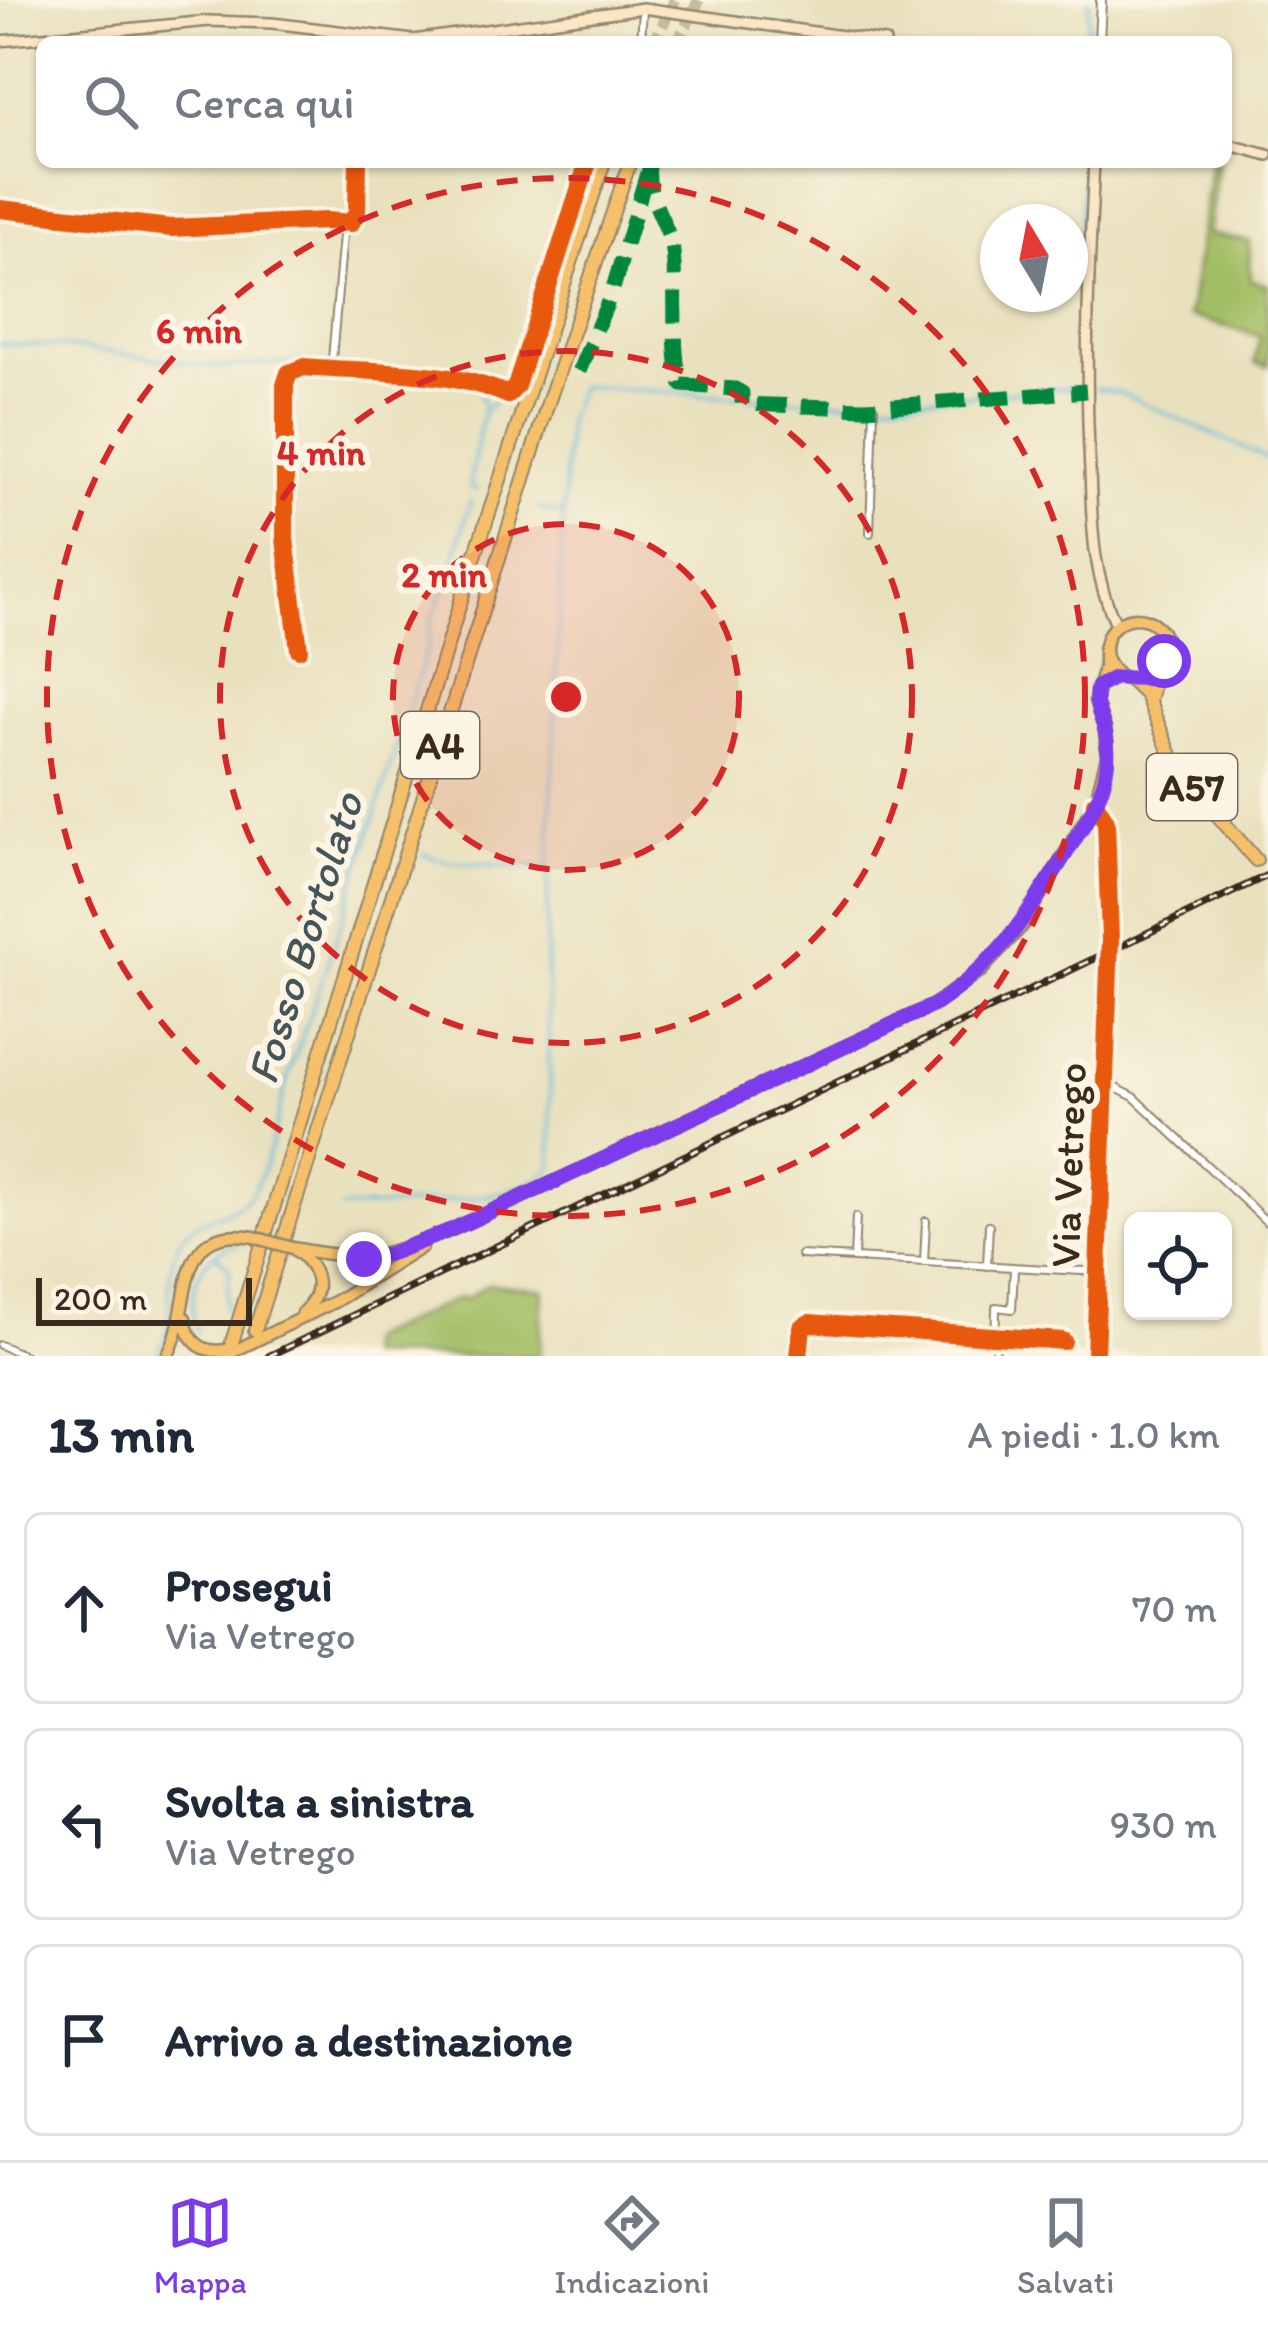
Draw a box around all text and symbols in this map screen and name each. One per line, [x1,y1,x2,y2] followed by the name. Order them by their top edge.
[36,36,1232,168] search box
[78,69,144,135] icon: search
[174,75,355,129] text: Cerca qui
[980,204,1088,312] north arrow
[156,309,243,352] text: 6 min
[277,431,366,474] text: 4 min
[401,553,488,596] text: 2 min
[1137,634,1191,688] route start
[545,676,587,718] centre of rings
[401,712,479,778] road number: A4
[1147,754,1237,820] road number: A57
[234,785,374,1090] water label: Fosso Bortolato
[1039,1062,1097,1268] street label: Via Vetrego
[1124,1212,1232,1320] map controls
[1124,1212,1232,1320] button: locate
[337,1232,391,1286] route end
[36,1272,252,1325] scale bar
[54,1279,147,1318] text: 200 m
[48,1404,194,1465] text: 13 min
[967,1411,1220,1458] text: A piedi · 1.0 km
[165,1558,333,1612] text: Prosegui
[51,1575,117,1641] icon: ahead
[1132,1585,1217,1632] text: 70 m
[165,1612,355,1659] text: Via Vetrego
[165,1774,474,1828] text: Svolta a sinistra
[51,1791,117,1857] icon: left
[1110,1801,1217,1848] text: 930 m
[165,1828,355,1875] text: Via Vetrego
[51,2007,117,2073] icon: arrive
[165,2013,573,2067] text: Arrivo a destinazione
[154,2190,247,2301] tab: Mappa
[554,2190,710,2301] tab: Indicazioni
[1017,2190,1114,2301] tab: Salvati

